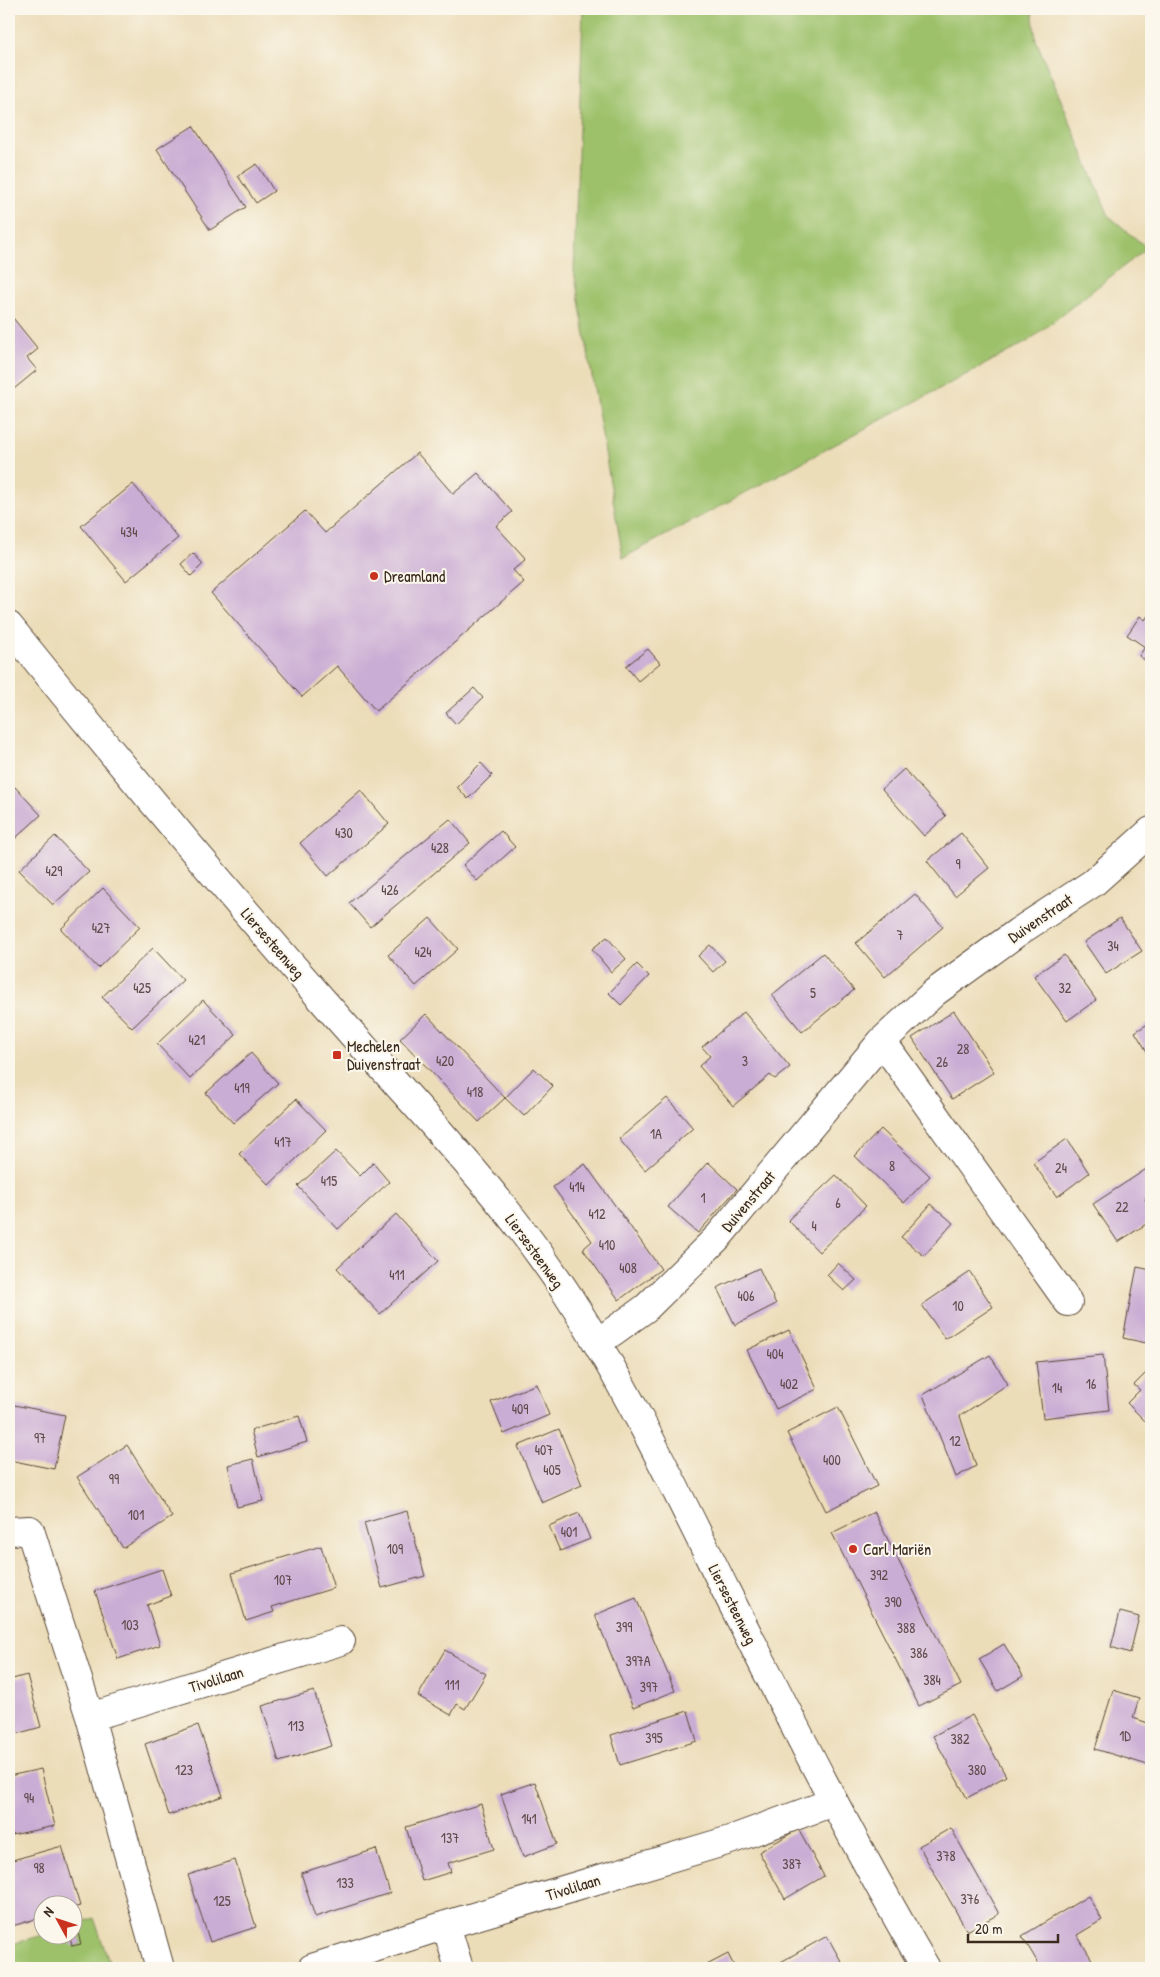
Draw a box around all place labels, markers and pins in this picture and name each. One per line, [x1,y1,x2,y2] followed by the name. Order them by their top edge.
[384,565,445,587] place label: Dreamland
[368,570,380,582] marker: Dreamland
[347,1035,421,1075] place label: Mechelen Duivenstraat
[331,1049,343,1061] marker: Mechelen Duivenstraat
[863,1538,931,1560] place label: Carl Mariën
[847,1543,859,1555] marker: Carl Mariën

